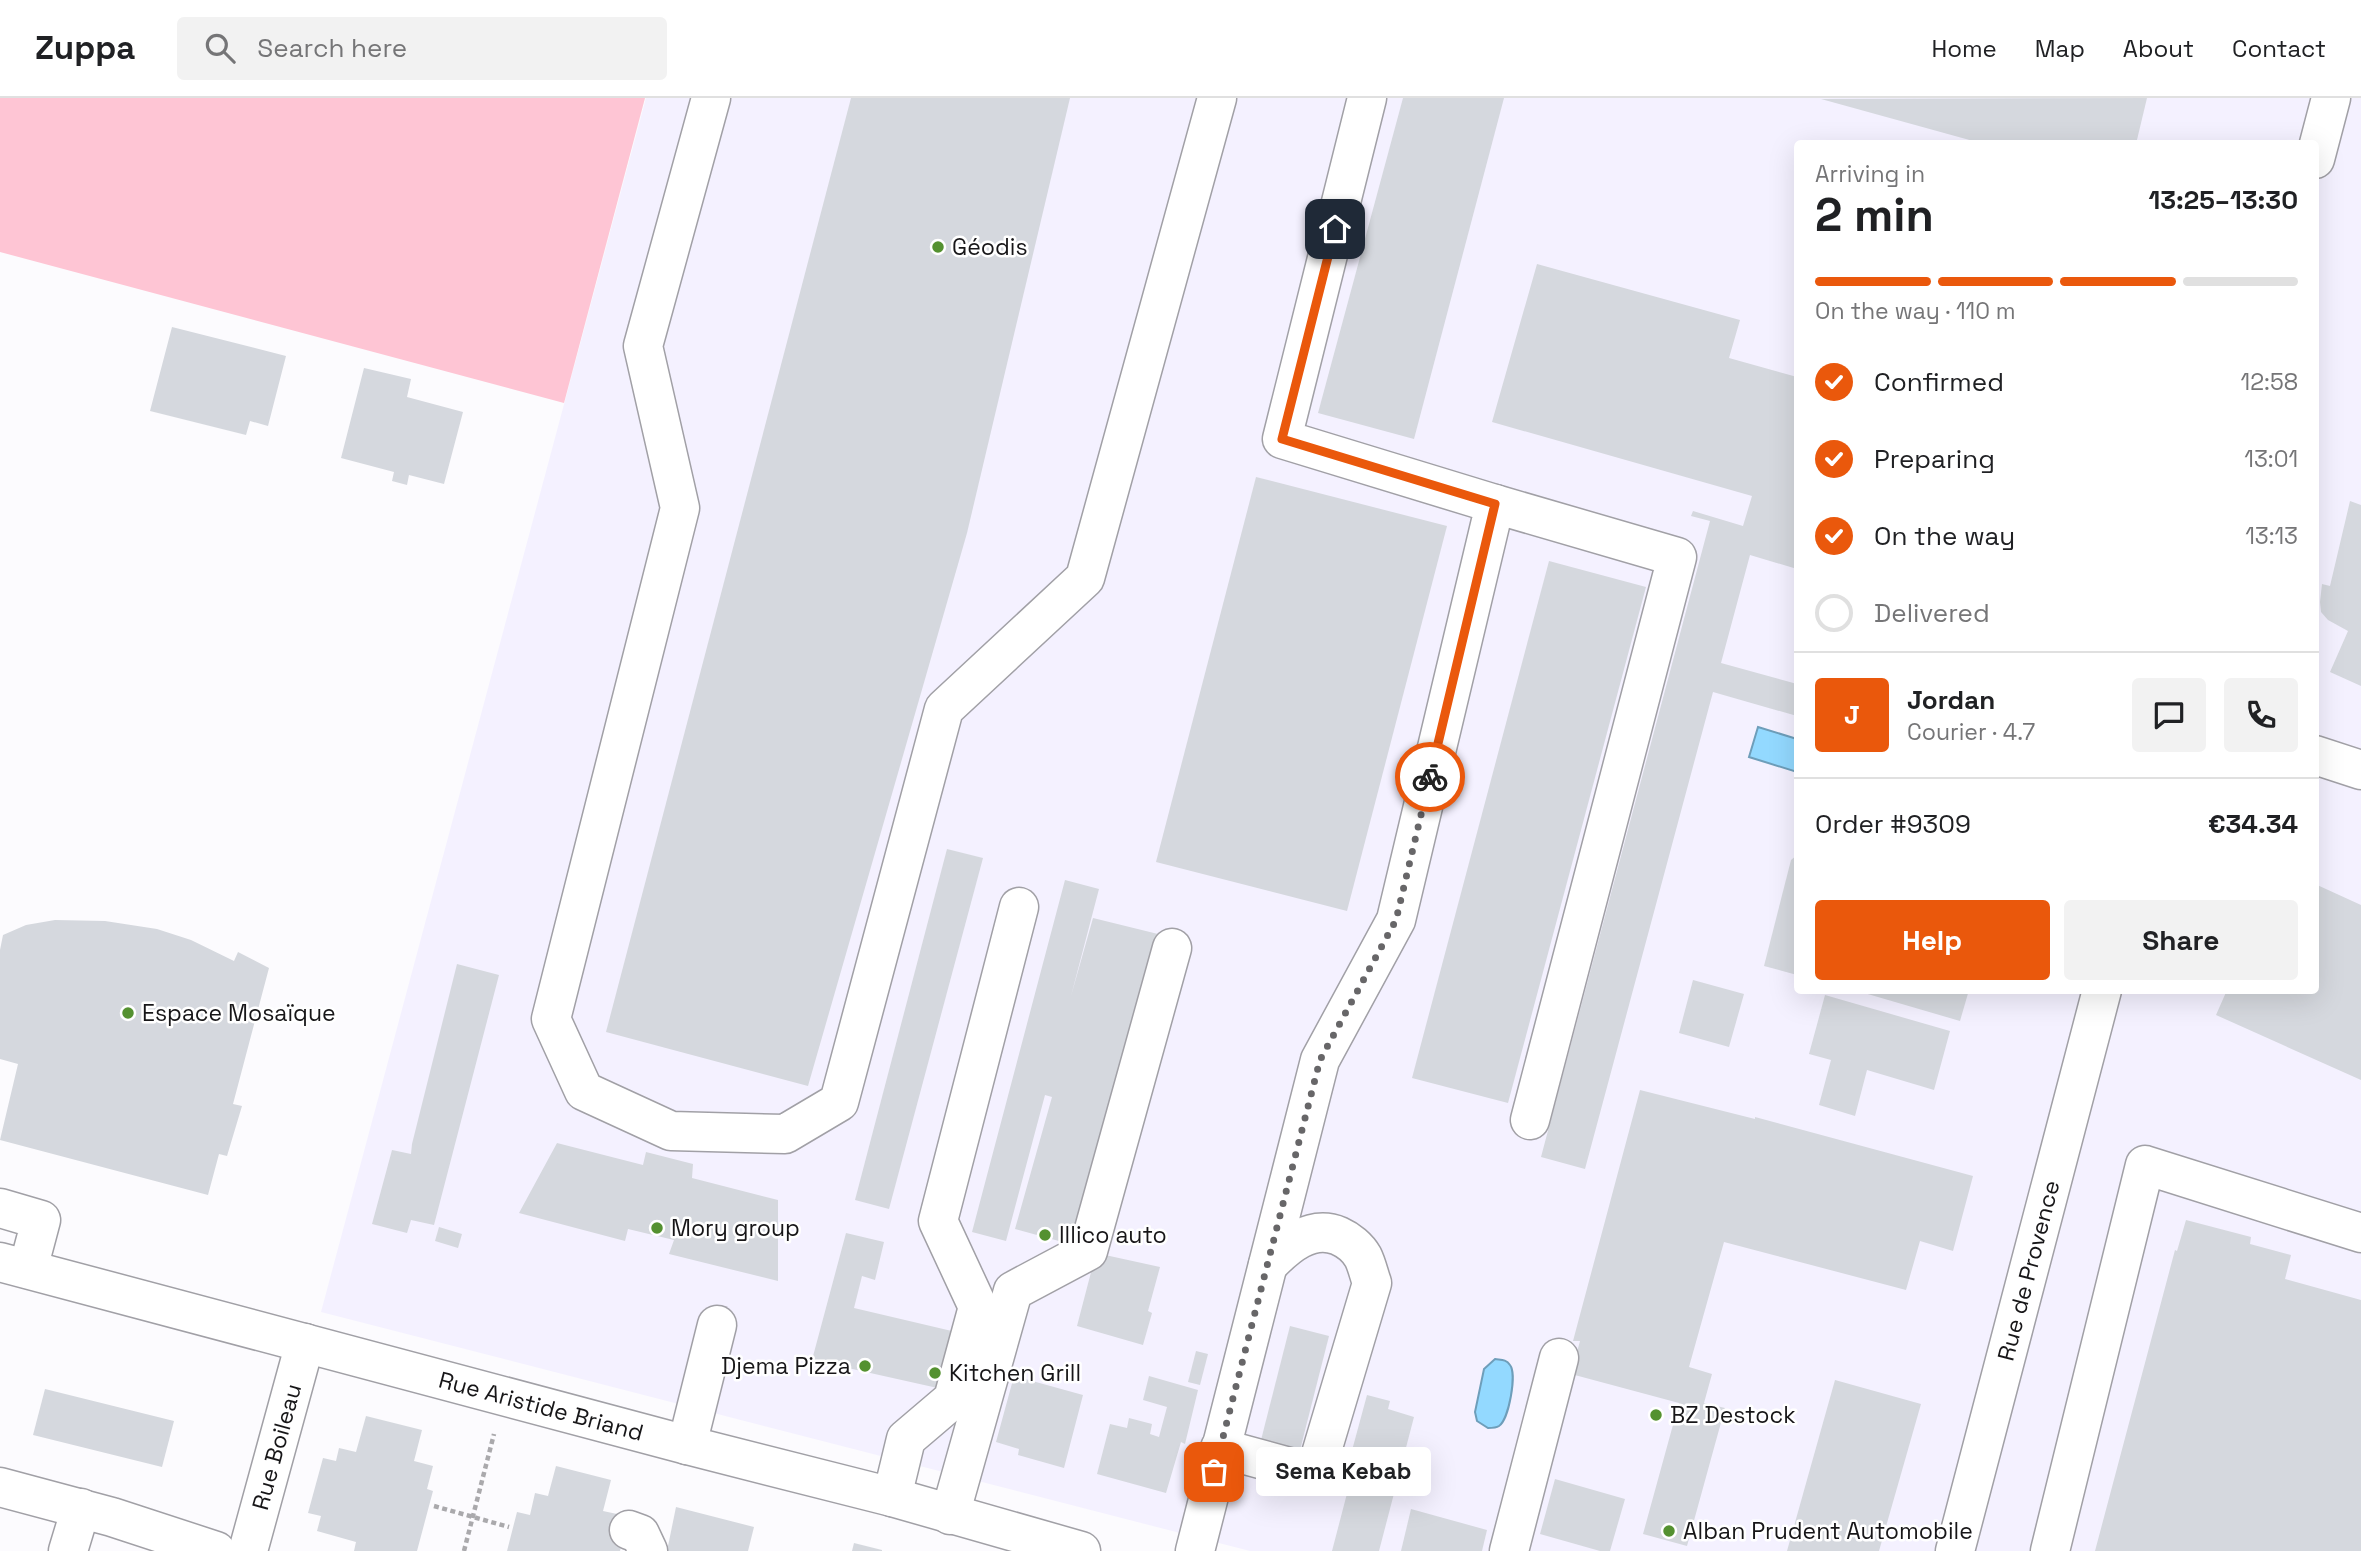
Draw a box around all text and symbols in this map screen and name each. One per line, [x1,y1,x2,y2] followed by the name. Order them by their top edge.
[177,17,667,80] search box
[35,27,135,69] text: Zuppa
[201,29,239,67] icon: search
[257,31,407,65] text: Search here
[1931,33,1997,64] text: Home
[2035,33,2085,64] text: Map
[2123,33,2194,64] text: About
[2232,33,2326,64] text: Contact
[1815,159,1925,189] text: Arriving in
[2148,183,2298,217] text: 13:25–13:30
[1815,186,1934,244] text: 2 min
[1305,199,1365,259] pin
[1316,210,1354,248] icon: home
[952,232,1028,262] place label: Géodis
[930,239,946,255] marker: Géodis
[1815,296,2016,326] text: On the way · 110 m
[1815,363,1853,401] icon: check
[1874,365,2004,399] text: Confirmed
[2241,367,2298,397] text: 12:58
[1815,440,1853,478] icon: check
[1874,442,1995,476] text: Preparing
[2244,444,2298,474] text: 13:01
[1815,517,1853,555] icon: check
[1874,519,2015,553] text: On the way
[2245,521,2298,551] text: 13:13
[1874,596,1990,630] text: Delivered
[2132,678,2206,752] button: chat
[2224,678,2298,752] button: phone
[1907,683,1995,717] text: Jordan
[1844,698,1860,732] text: J
[1907,717,2035,747] text: Courier · 4.7
[1395,742,1465,812] courier
[1411,758,1449,796] icon: bike
[1815,807,1971,841] text: Order #9309
[2208,807,2298,841] text: €34.34
[1815,900,2050,980] button: Help
[2064,900,2298,980] button: Share
[142,998,336,1028] place label: Espace Mosaïque
[120,1005,136,1021] marker: Espace Mosaïque
[1990,1177,2067,1364] street label: Rue de Provence
[671,1213,800,1243] place label: Mory group
[649,1220,665,1236] marker: Mory group
[1059,1220,1167,1250] place label: Illico auto
[1037,1227,1053,1243] marker: Illico auto
[721,1351,851,1381] place label: Djema Pizza
[857,1358,873,1374] marker: Djema Pizza
[949,1358,1081,1388] place label: Kitchen Grill
[435,1365,647,1448] street label: Rue Aristide Briand
[927,1365,943,1381] marker: Kitchen Grill
[245,1380,308,1513] street label: Rue Boileau
[1670,1400,1796,1430] place label: BZ Destock
[1648,1407,1664,1423] marker: BZ Destock
[1184,1442,1244,1502] pin
[1256,1448,1431,1496] callout: Sema Kebab
[1195,1453,1233,1491] icon: bag
[1276,1456,1411,1486] text: Sema Kebab
[1683,1516,1973,1546] place label: Alban Prudent Automobile
[1661,1523,1677,1539] marker: Alban Prudent Automobile

